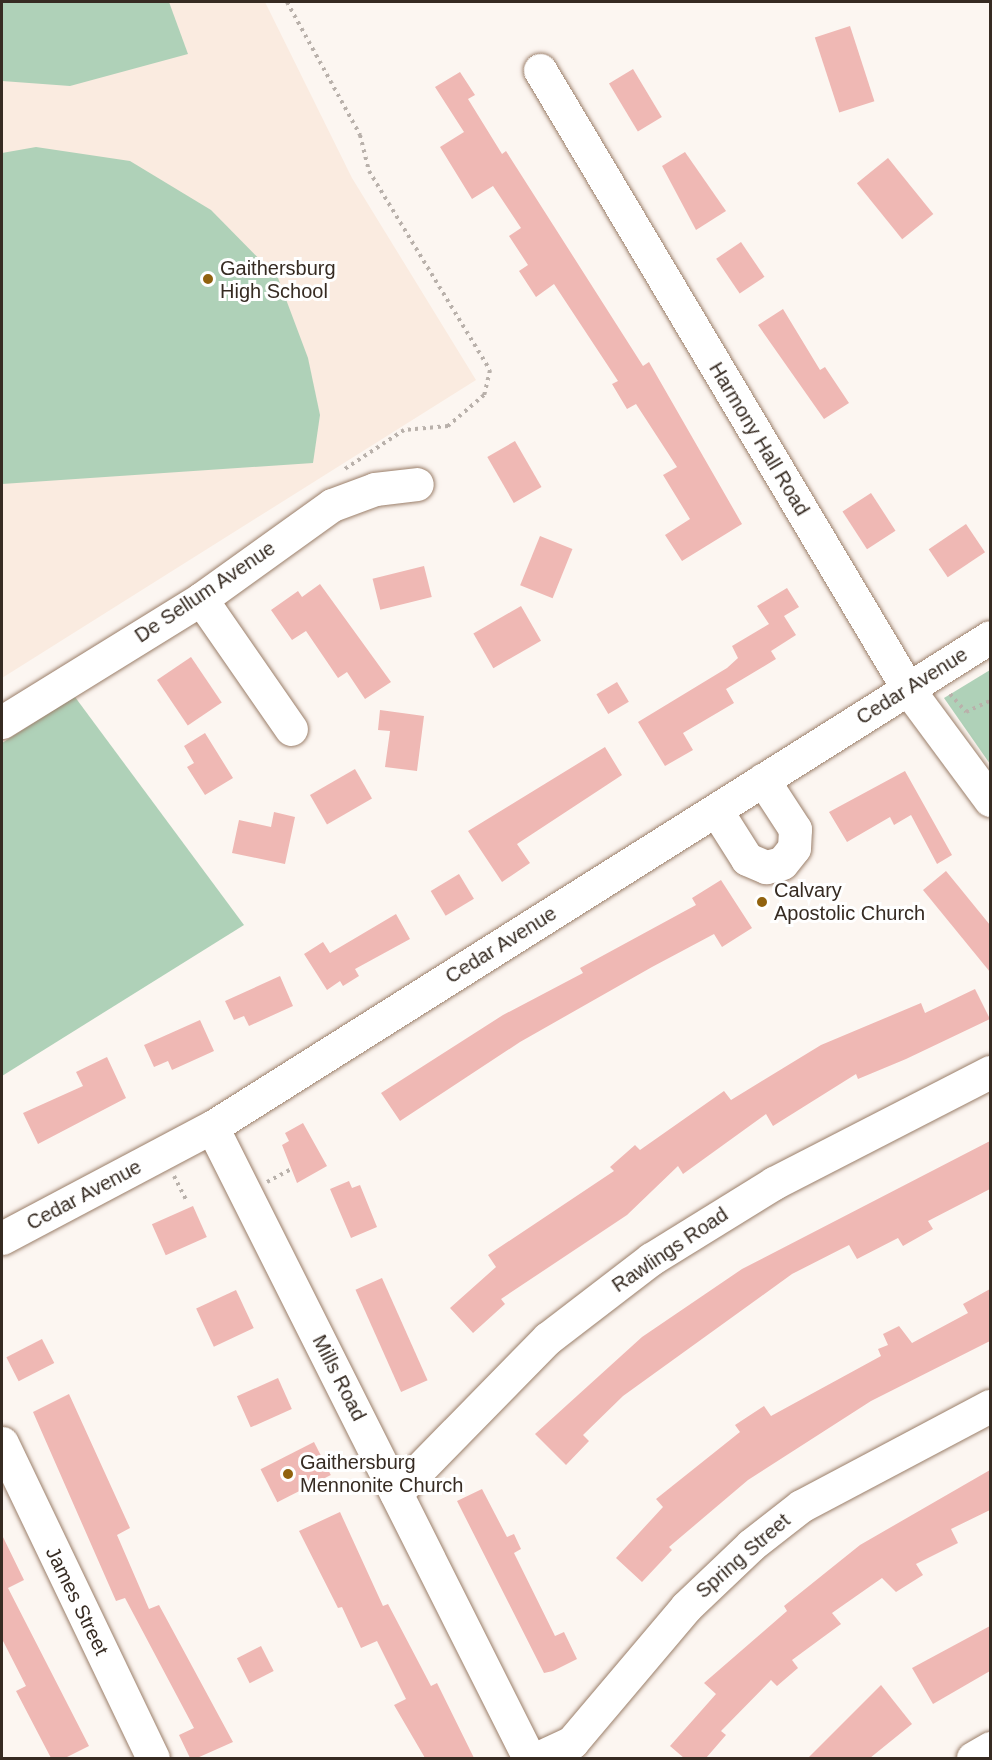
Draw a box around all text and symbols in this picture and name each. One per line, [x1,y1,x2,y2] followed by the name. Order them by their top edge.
[220,256,336,303] place label: Gaithersburg High School
[201,272,215,286] marker: Gaithersburg High School
[704,358,814,520] street label: Harmony Hall Road
[130,536,280,648] street label: De Sellum Avenue
[852,642,972,730] street label: Cedar Avenue
[774,879,925,926] place label: Calvary Apostolic Church
[755,895,769,909] marker: Calvary Apostolic Church
[441,901,561,989] street label: Cedar Avenue
[22,1154,146,1236] street label: Cedar Avenue
[608,1202,732,1298] street label: Rawlings Road
[307,1331,371,1425] street label: Mills Road
[300,1450,463,1497] place label: Gaithersburg Mennonite Church
[281,1467,295,1481] marker: Gaithersburg Mennonite Church
[691,1509,795,1603] street label: Spring Street
[40,1543,114,1659] street label: James Street

